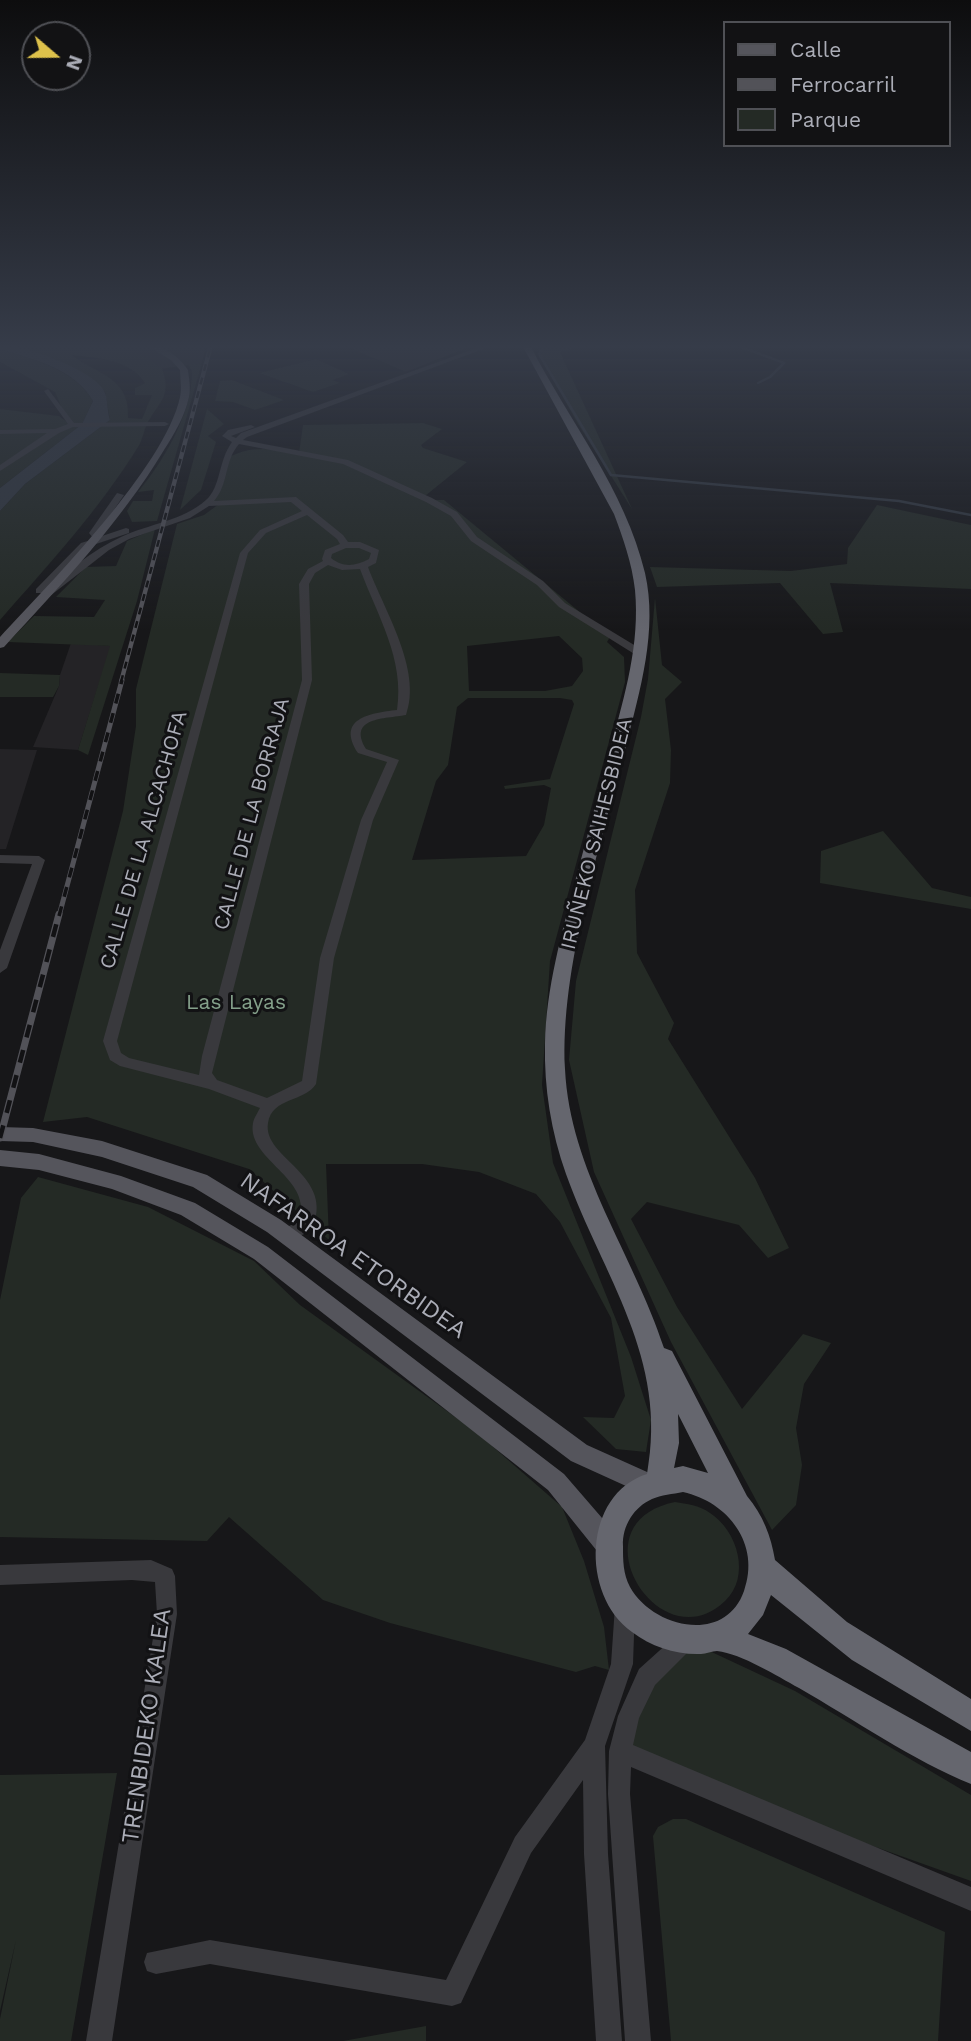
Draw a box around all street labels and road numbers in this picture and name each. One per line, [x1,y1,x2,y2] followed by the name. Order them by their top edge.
[209,695,295,933] street label: CALLE DE LA BORRAJA
[95,708,193,972] street label: CALLE DE LA ALCACHOFA
[556,716,638,952] street label: IRUÑEKO SAIHESBIDEA
[234,1167,472,1345] street label: NAFARROA ETORBIDEA
[116,1607,178,1845] street label: TRENBIDEKO KALEA

